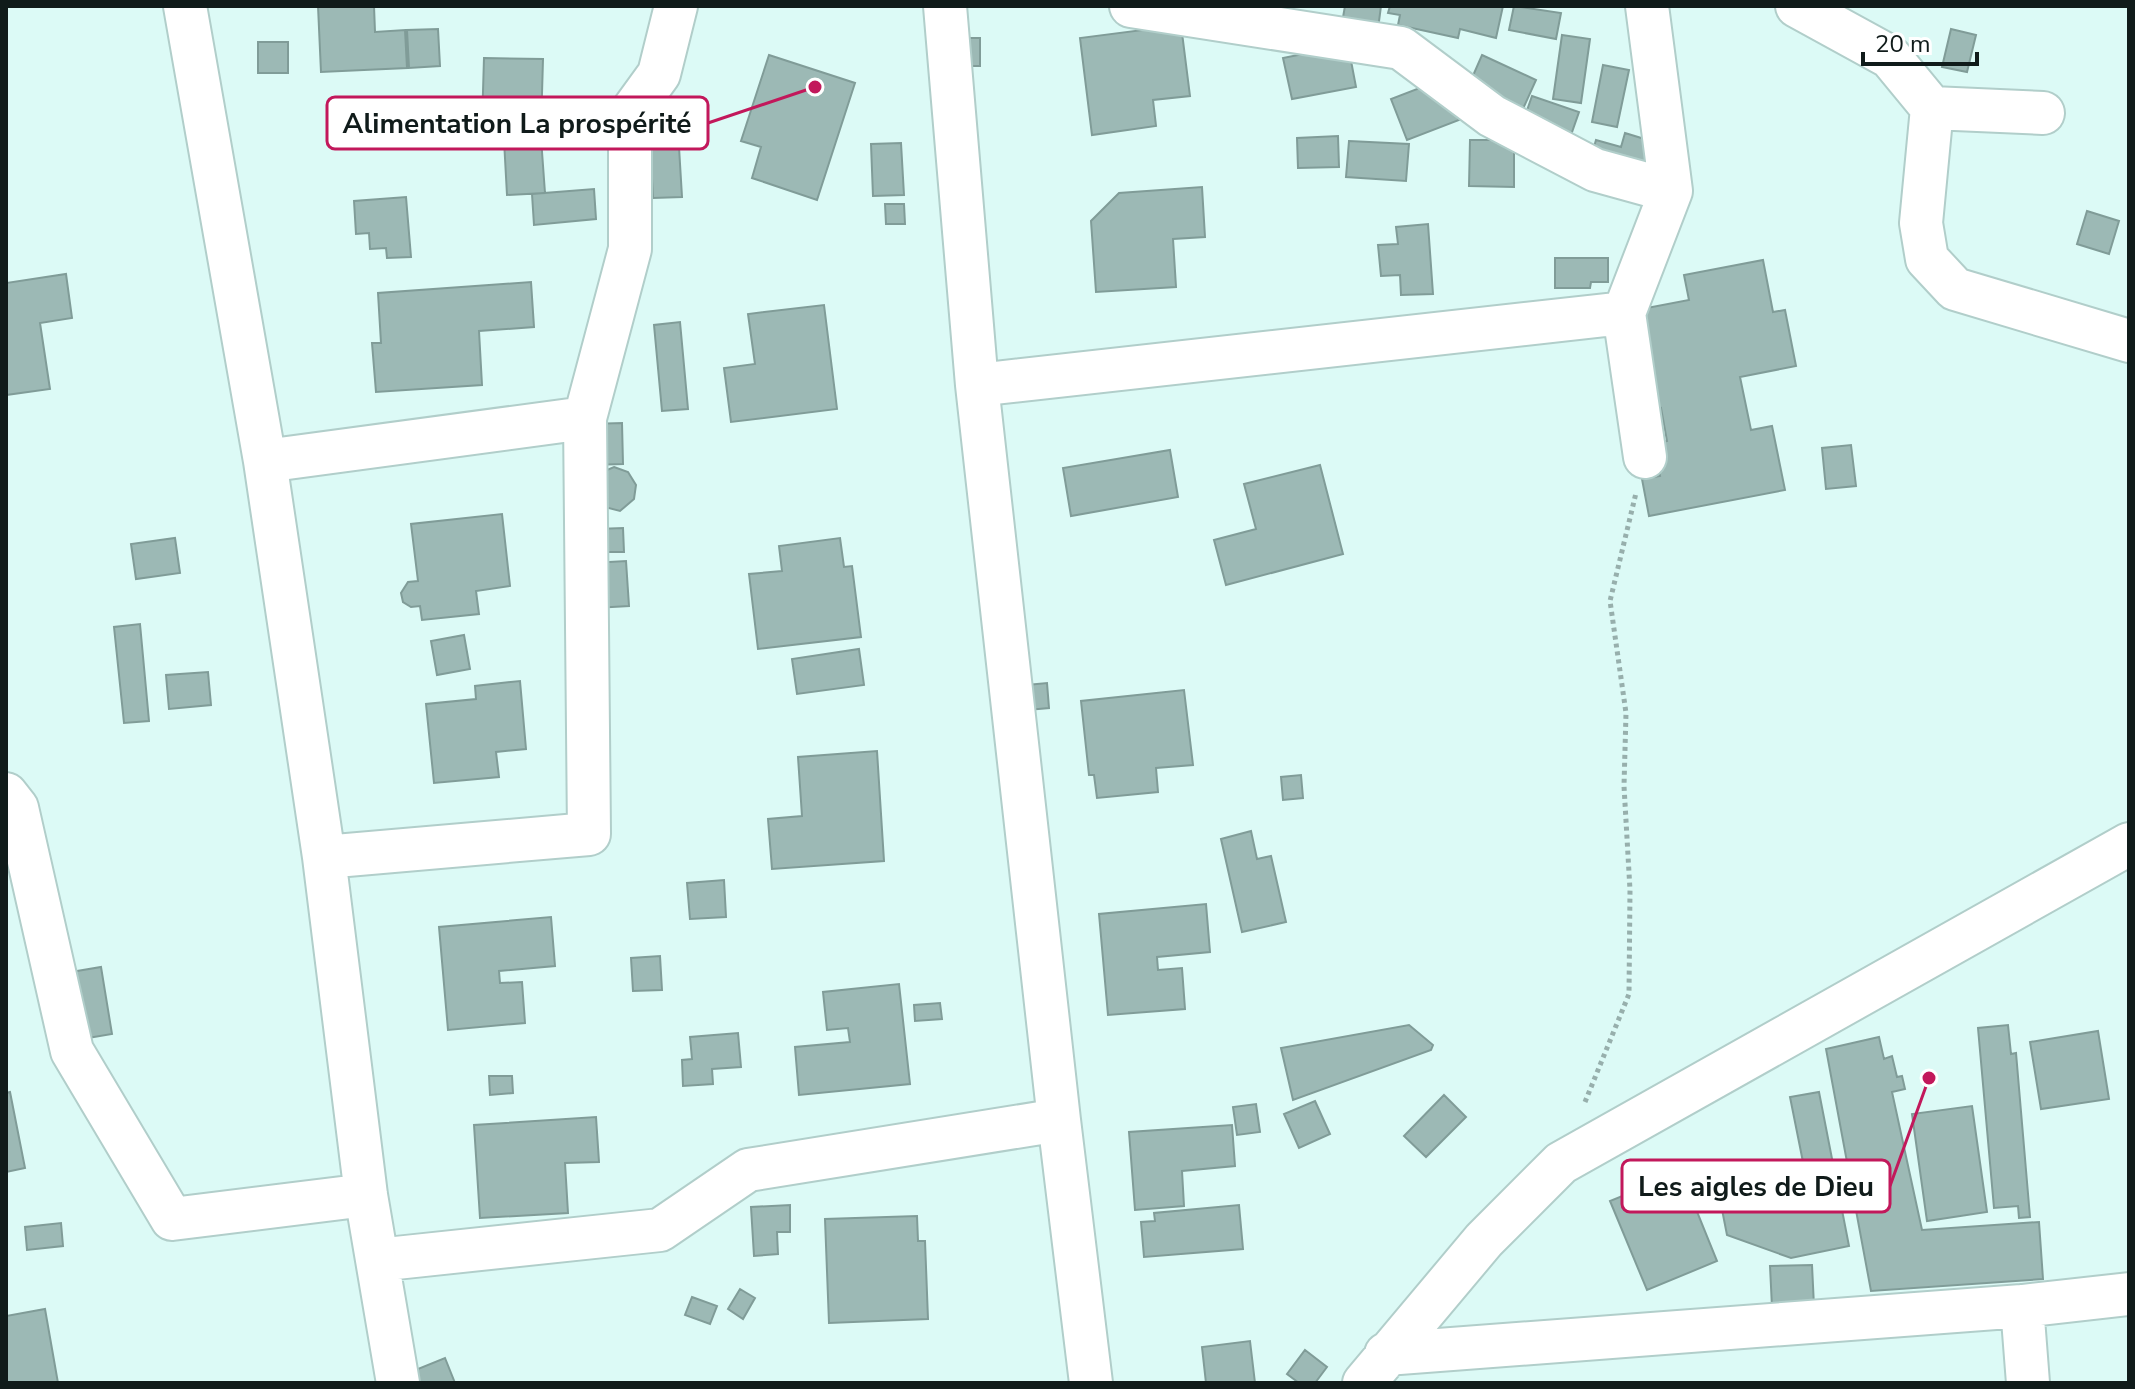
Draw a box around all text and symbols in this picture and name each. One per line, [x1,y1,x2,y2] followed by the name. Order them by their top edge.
[1863,16,1977,66] scale bar
[1875,28,1931,60] text: 20 m
[327,97,708,149] callout: Alimentation La prospérité
[343,105,691,143] text: Alimentation La prospérité
[1622,1160,1890,1212] callout: Les aigles de Dieu
[1638,1168,1874,1206] text: Les aigles de Dieu

